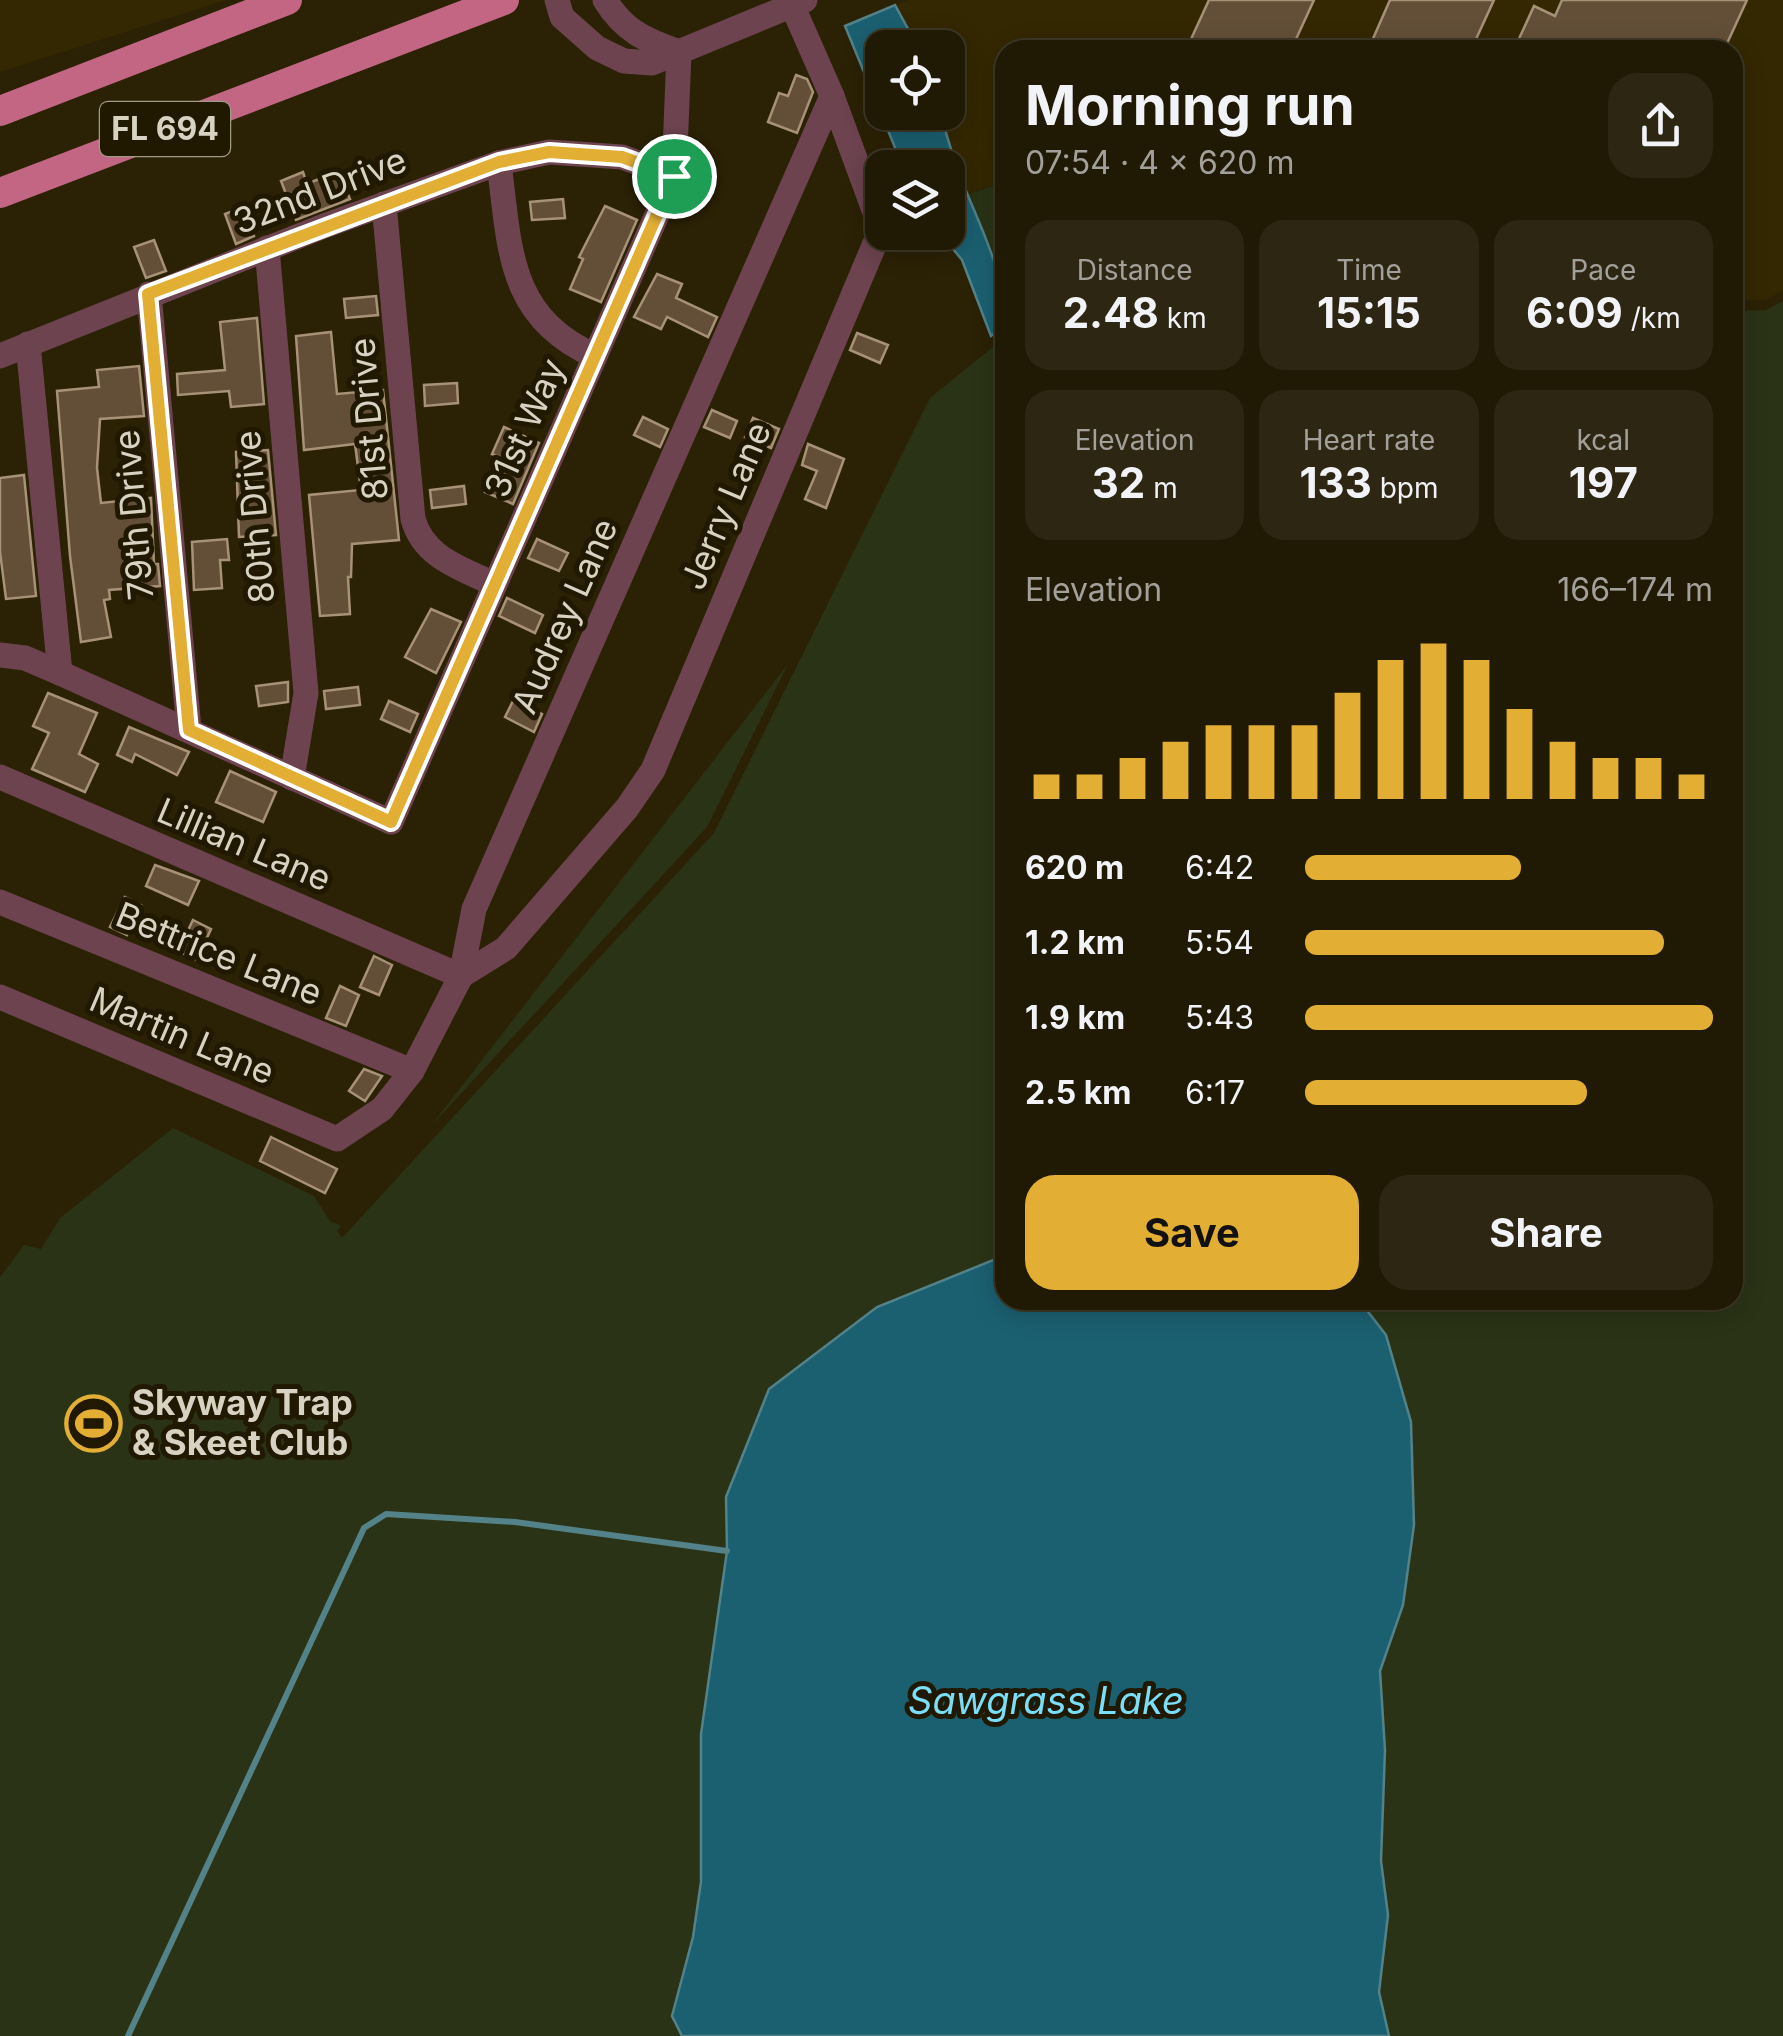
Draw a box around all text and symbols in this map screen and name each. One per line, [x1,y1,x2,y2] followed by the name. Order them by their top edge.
[865,30,965,250] map controls
[865,30,965,130] button: locate
[1025,72,1355,138] text: Morning run
[1608,73,1713,178] button: share
[100,102,230,156] road number: FL 694
[632,134,717,219] pin
[227,138,412,242] street label: 32nd Drive
[1025,143,1295,182] text: 07:54 · 4 × 620 m
[647,149,702,204] icon: arrive
[865,150,965,250] button: layers
[1077,253,1192,287] text: Distance
[1336,253,1402,287] text: Time
[1570,253,1636,287] text: Pace
[1063,287,1159,338] text: 2.48
[1317,287,1421,338] text: 15:15
[1526,287,1623,338] text: 6:09
[1159,301,1207,335] text: km
[1623,301,1681,335] text: /km
[340,336,396,502] street label: 81st Drive
[475,352,573,503] street label: 31st Way
[671,416,779,596] street label: Jerry Lane
[1075,423,1195,457] text: Elevation
[1303,423,1435,457] text: Heart rate
[1577,423,1630,457] text: kcal
[105,428,161,602] street label: 79th Drive
[226,429,282,605] street label: 80th Drive
[1092,457,1145,508] text: 32
[1299,457,1372,508] text: 133
[1569,457,1638,508] text: 197
[1145,471,1178,505] text: m
[1372,471,1439,505] text: bpm
[502,512,626,719] street label: Audrey Lane
[1025,570,1162,609] text: Elevation
[1557,570,1713,609] text: 166–174 m
[151,789,337,899] street label: Lillian Lane
[1025,848,1124,887] text: 620 m
[1185,848,1254,887] text: 6:42
[110,893,328,1013] street label: Bettrice Lane
[1025,923,1125,962] text: 1.2 km
[1185,923,1254,962] text: 5:54
[84,977,281,1093] street label: Martin Lane
[1025,998,1125,1037] text: 1.9 km
[1185,998,1254,1037] text: 5:43
[1025,1073,1131,1112] text: 2.5 km
[1185,1073,1245,1112] text: 6:17
[1025,1175,1359,1290] button: Save
[1379,1175,1713,1290] button: Share
[132,1381,353,1463] place label: Skyway Trap & Skeet Club
[63,1393,123,1453] sports icon: Skyway Trap & Skeet Club
[908,1677,1184,1723] water label: Sawgrass Lake

